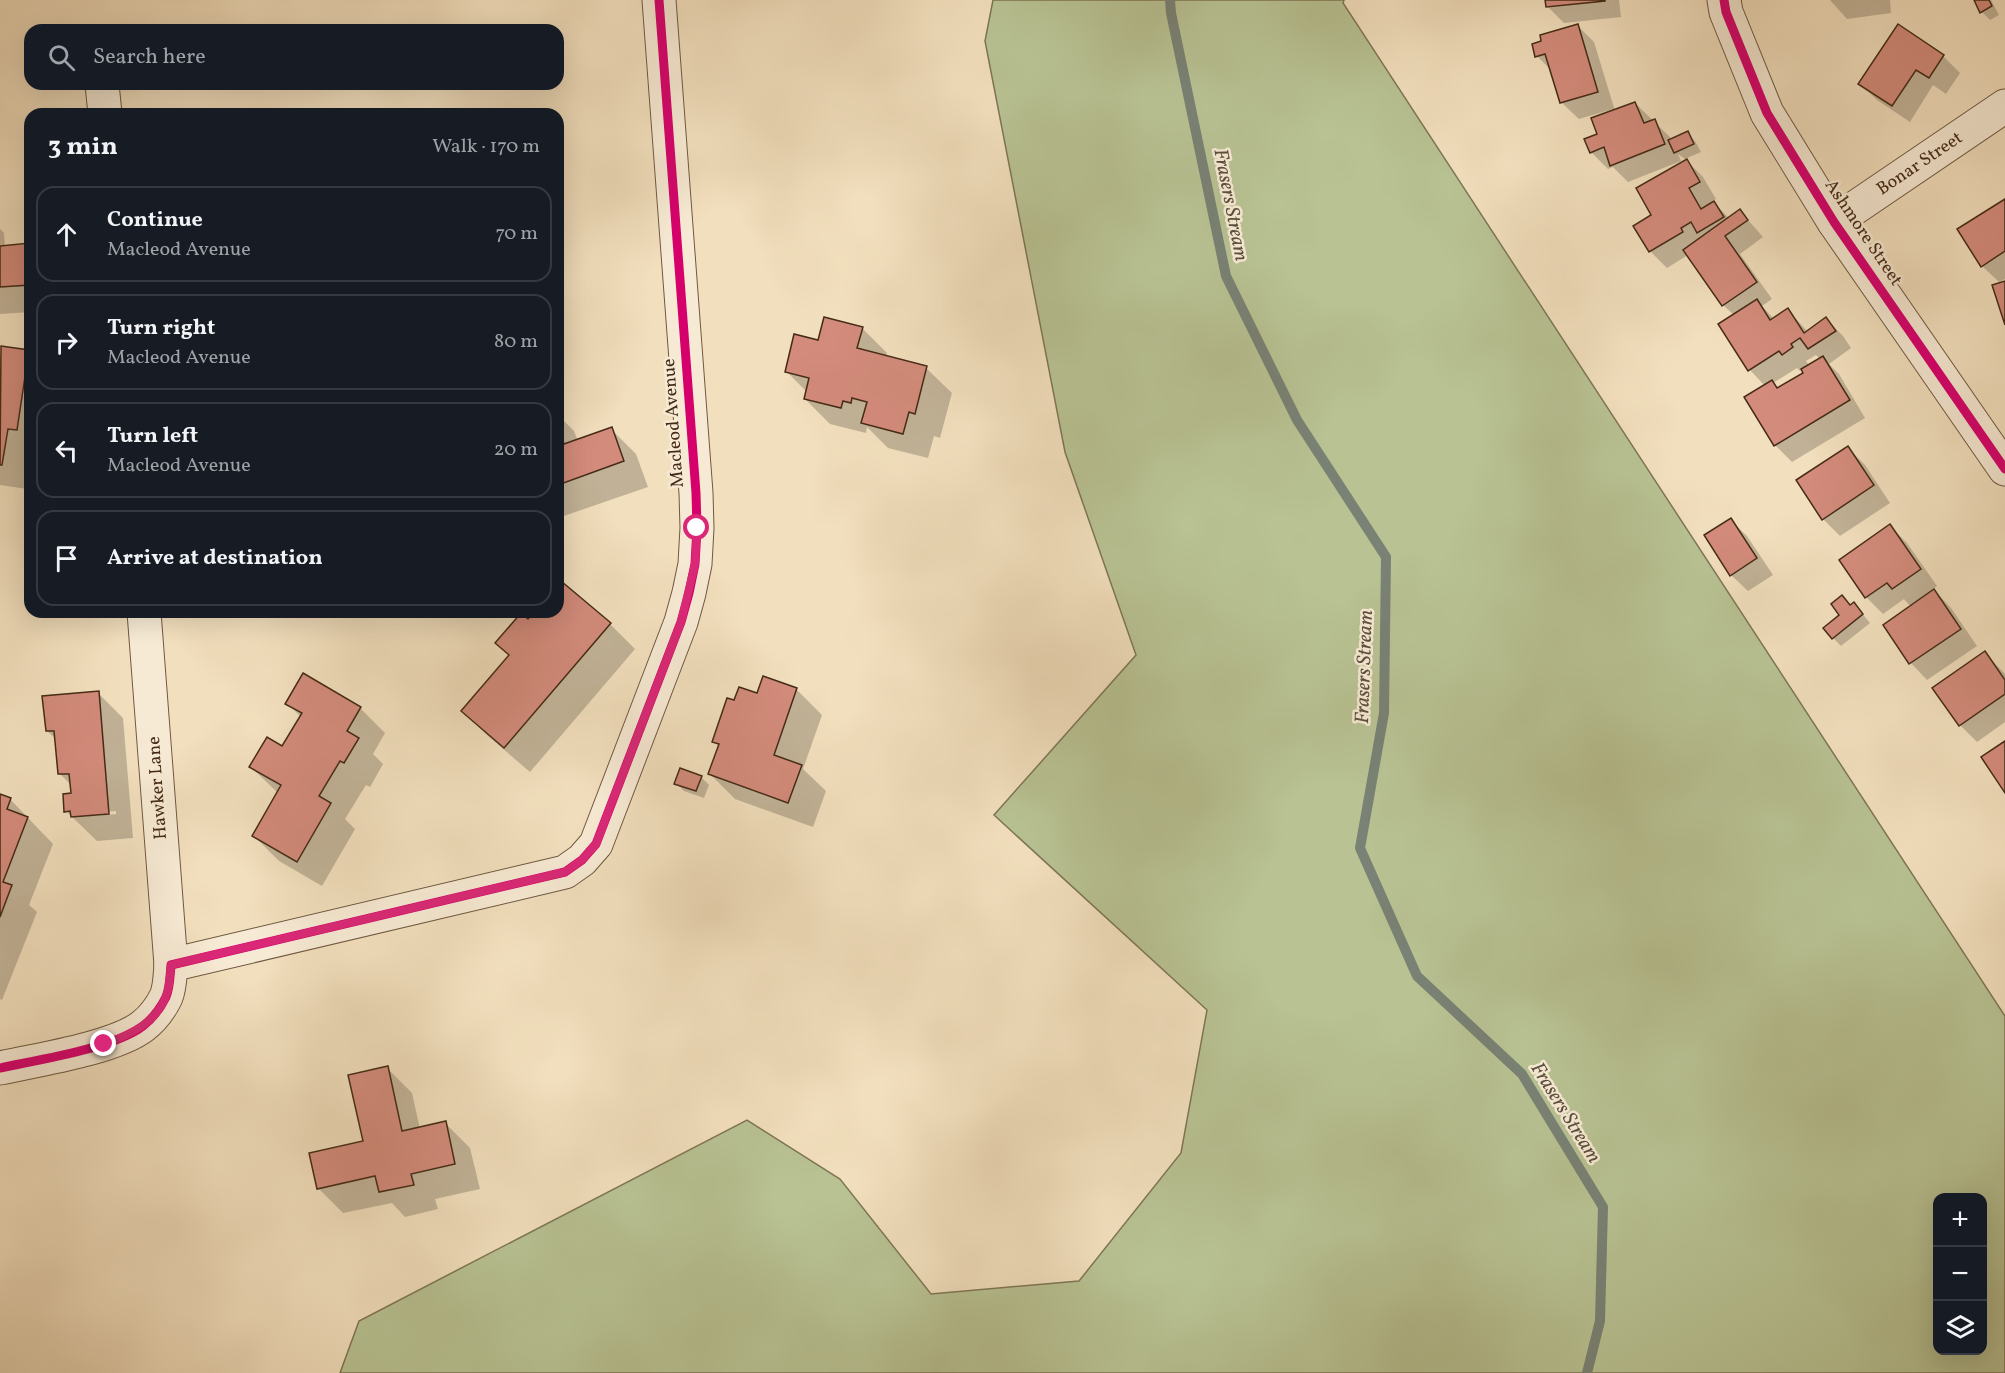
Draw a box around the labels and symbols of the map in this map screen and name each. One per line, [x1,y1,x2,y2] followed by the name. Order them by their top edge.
[1872,126,1968,202] street label: Bonar Street
[1205,146,1255,264] water label: Frasers Stream
[1818,175,1908,291] street label: Ashmore Street
[657,358,691,488] street label: Macleod Avenue
[683,514,709,540] route start
[1349,610,1381,724] water label: Frasers Stream
[142,736,174,840] street label: Hawker Lane
[90,1030,116,1056] route end
[1523,1057,1607,1169] water label: Frasers Stream

